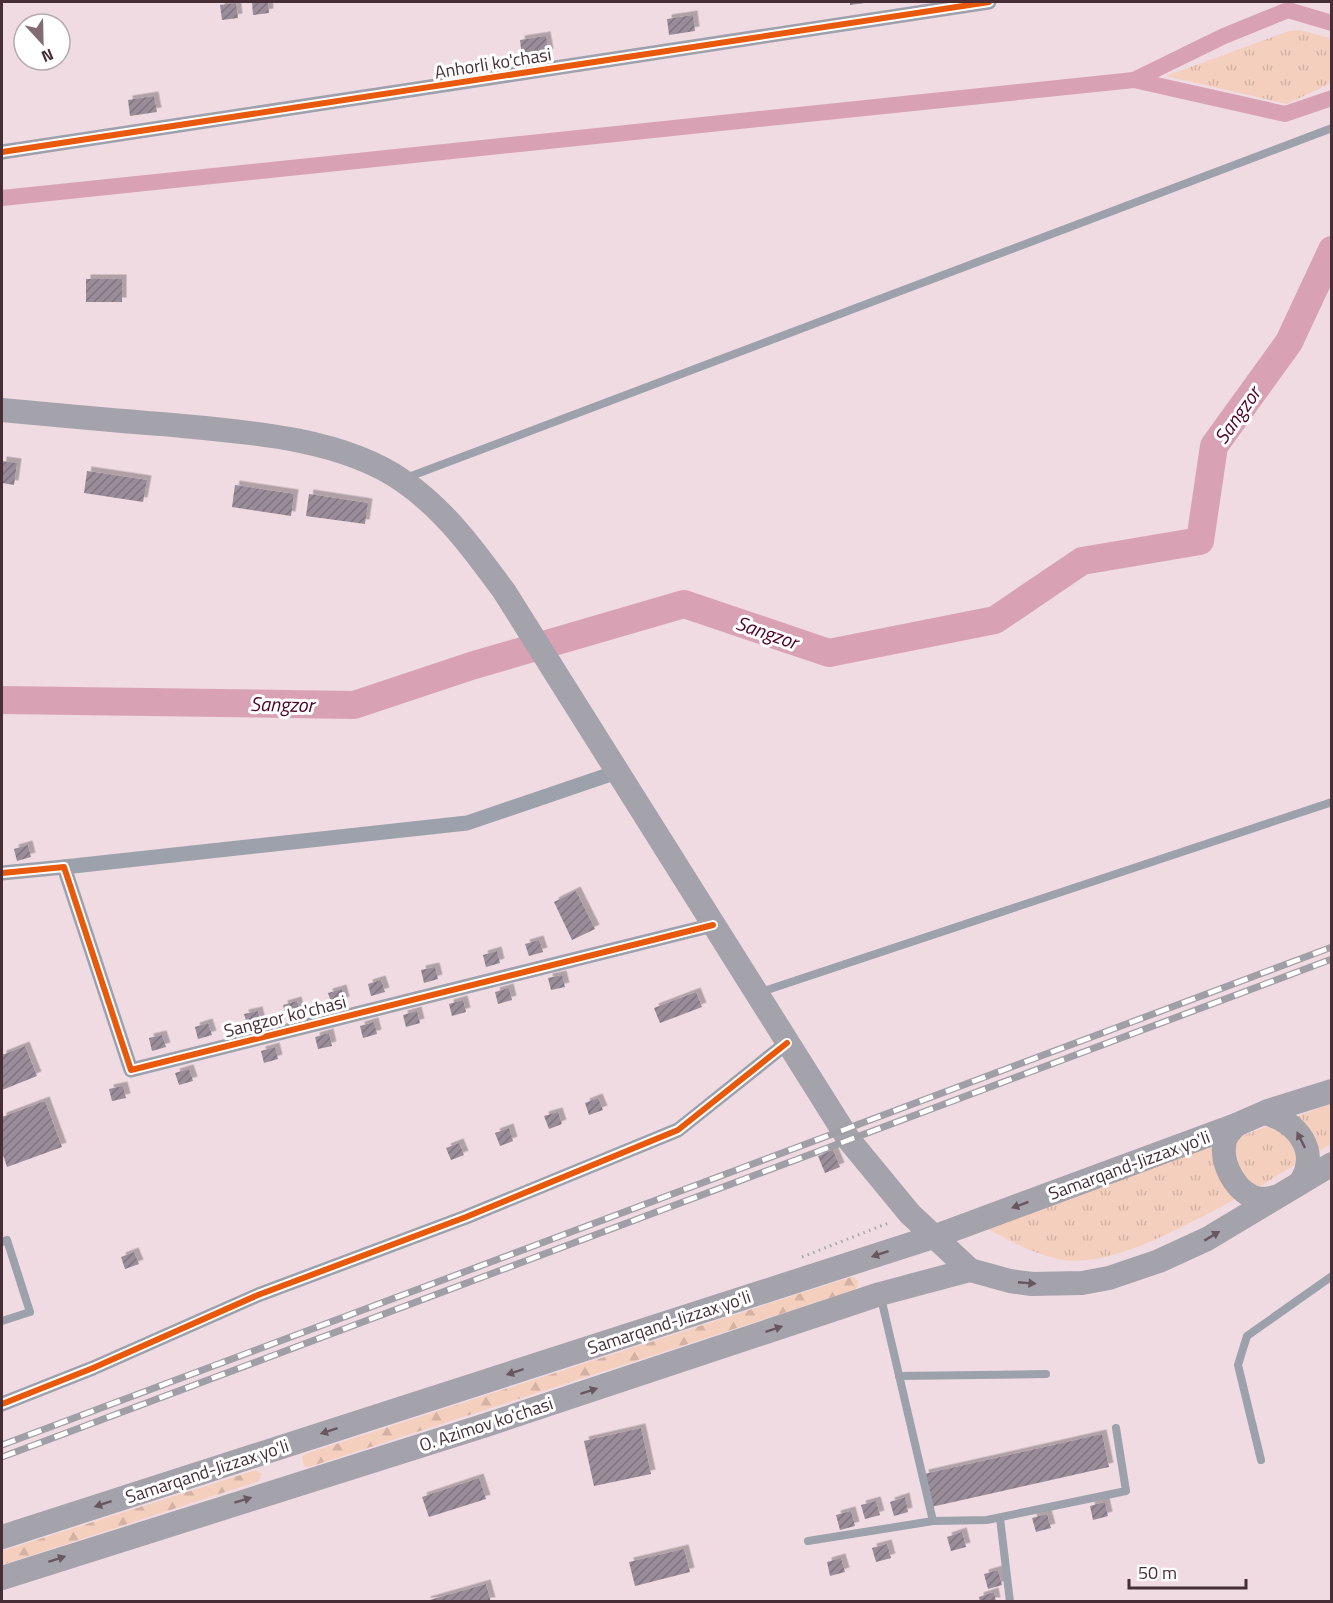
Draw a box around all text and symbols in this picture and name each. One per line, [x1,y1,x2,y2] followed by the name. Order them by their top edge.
[12,12,72,72] north arrow
[433,40,553,86] street label: Anhorli ko'chasi
[38,43,57,69] text: N
[1206,378,1270,450] water label: Sangzor
[732,607,805,658] water label: Sangzor
[250,688,317,720] water label: Sangzor
[221,988,349,1044] street label: Sangzor ko'chasi
[1044,1123,1214,1207] street label: Samarqand-Jizzax yo'li
[1296,1131,1306,1148] one-way arrow
[1011,1200,1029,1210] one-way arrow
[1204,1231,1221,1241] one-way arrow
[871,1250,889,1260] one-way arrow
[1017,1278,1036,1288] one-way arrow
[584,1283,754,1361] street label: Samarqand-Jizzax yo'li
[765,1324,783,1333] one-way arrow
[506,1367,524,1377] one-way arrow
[580,1386,598,1395] one-way arrow
[416,1390,556,1458] street label: O. Azimov ko'chasi
[320,1427,338,1436] one-way arrow
[122,1432,292,1510] street label: Samarqand-Jizzax yo'li
[234,1495,252,1505] one-way arrow
[94,1500,112,1509] one-way arrow
[1129,1552,1246,1590] scale bar
[48,1554,66,1564] one-way arrow
[1138,1559,1177,1586] text: 50 m

